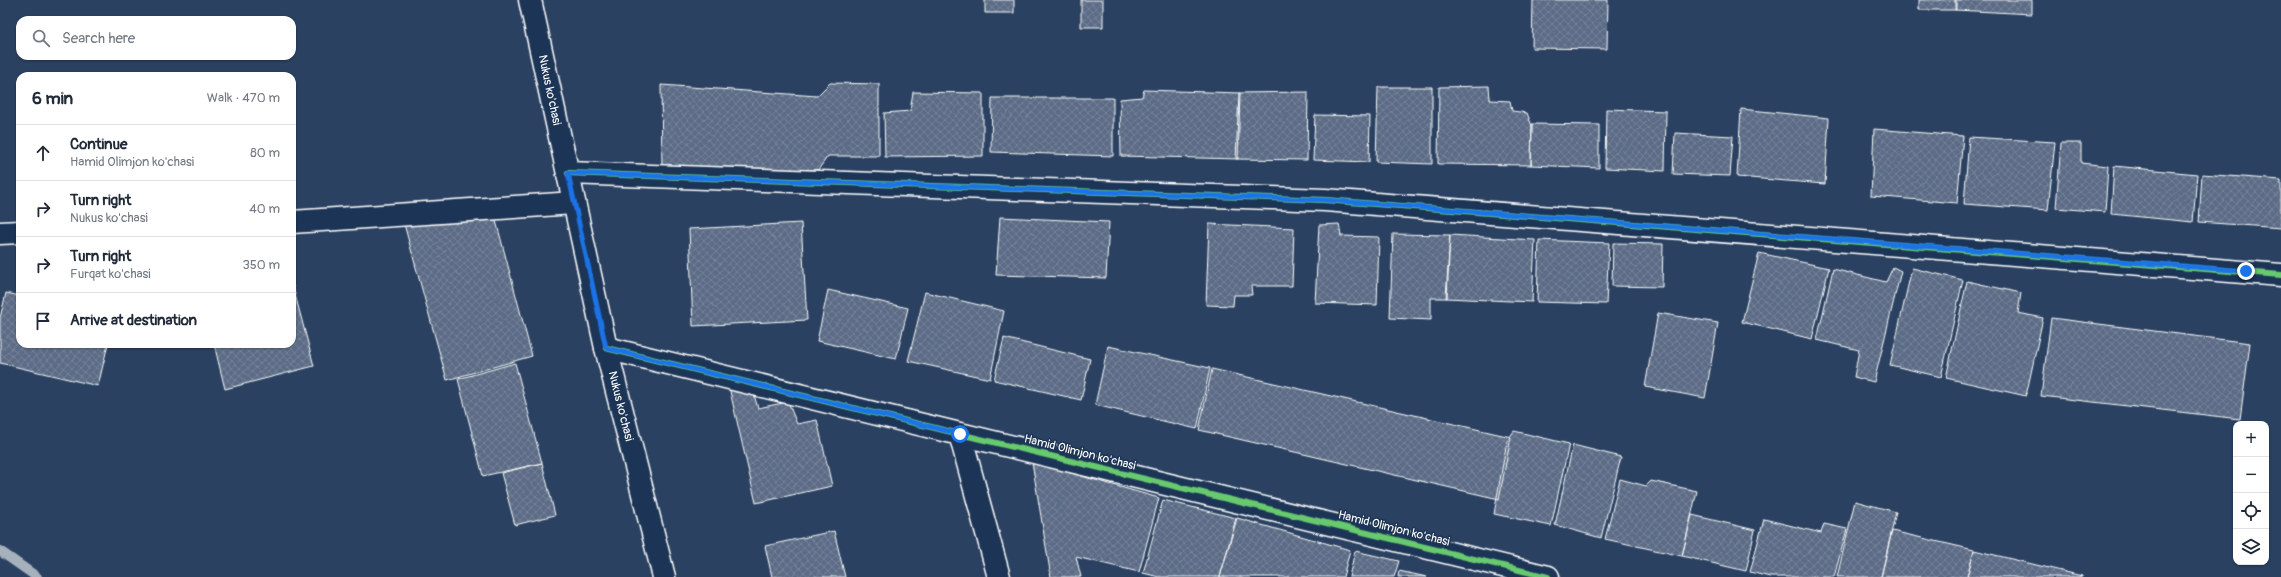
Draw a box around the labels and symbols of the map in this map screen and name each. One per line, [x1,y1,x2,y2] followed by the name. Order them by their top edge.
[535,53,564,127] street label: Nukus ko'chasi
[2237,262,2255,280] route end
[605,369,636,443] street label: Nukus ko'chasi
[951,425,969,443] route start
[1022,431,1137,474] street label: Hamid Olimjon ko'chasi
[1336,507,1451,550] street label: Hamid Olimjon ko'chasi

